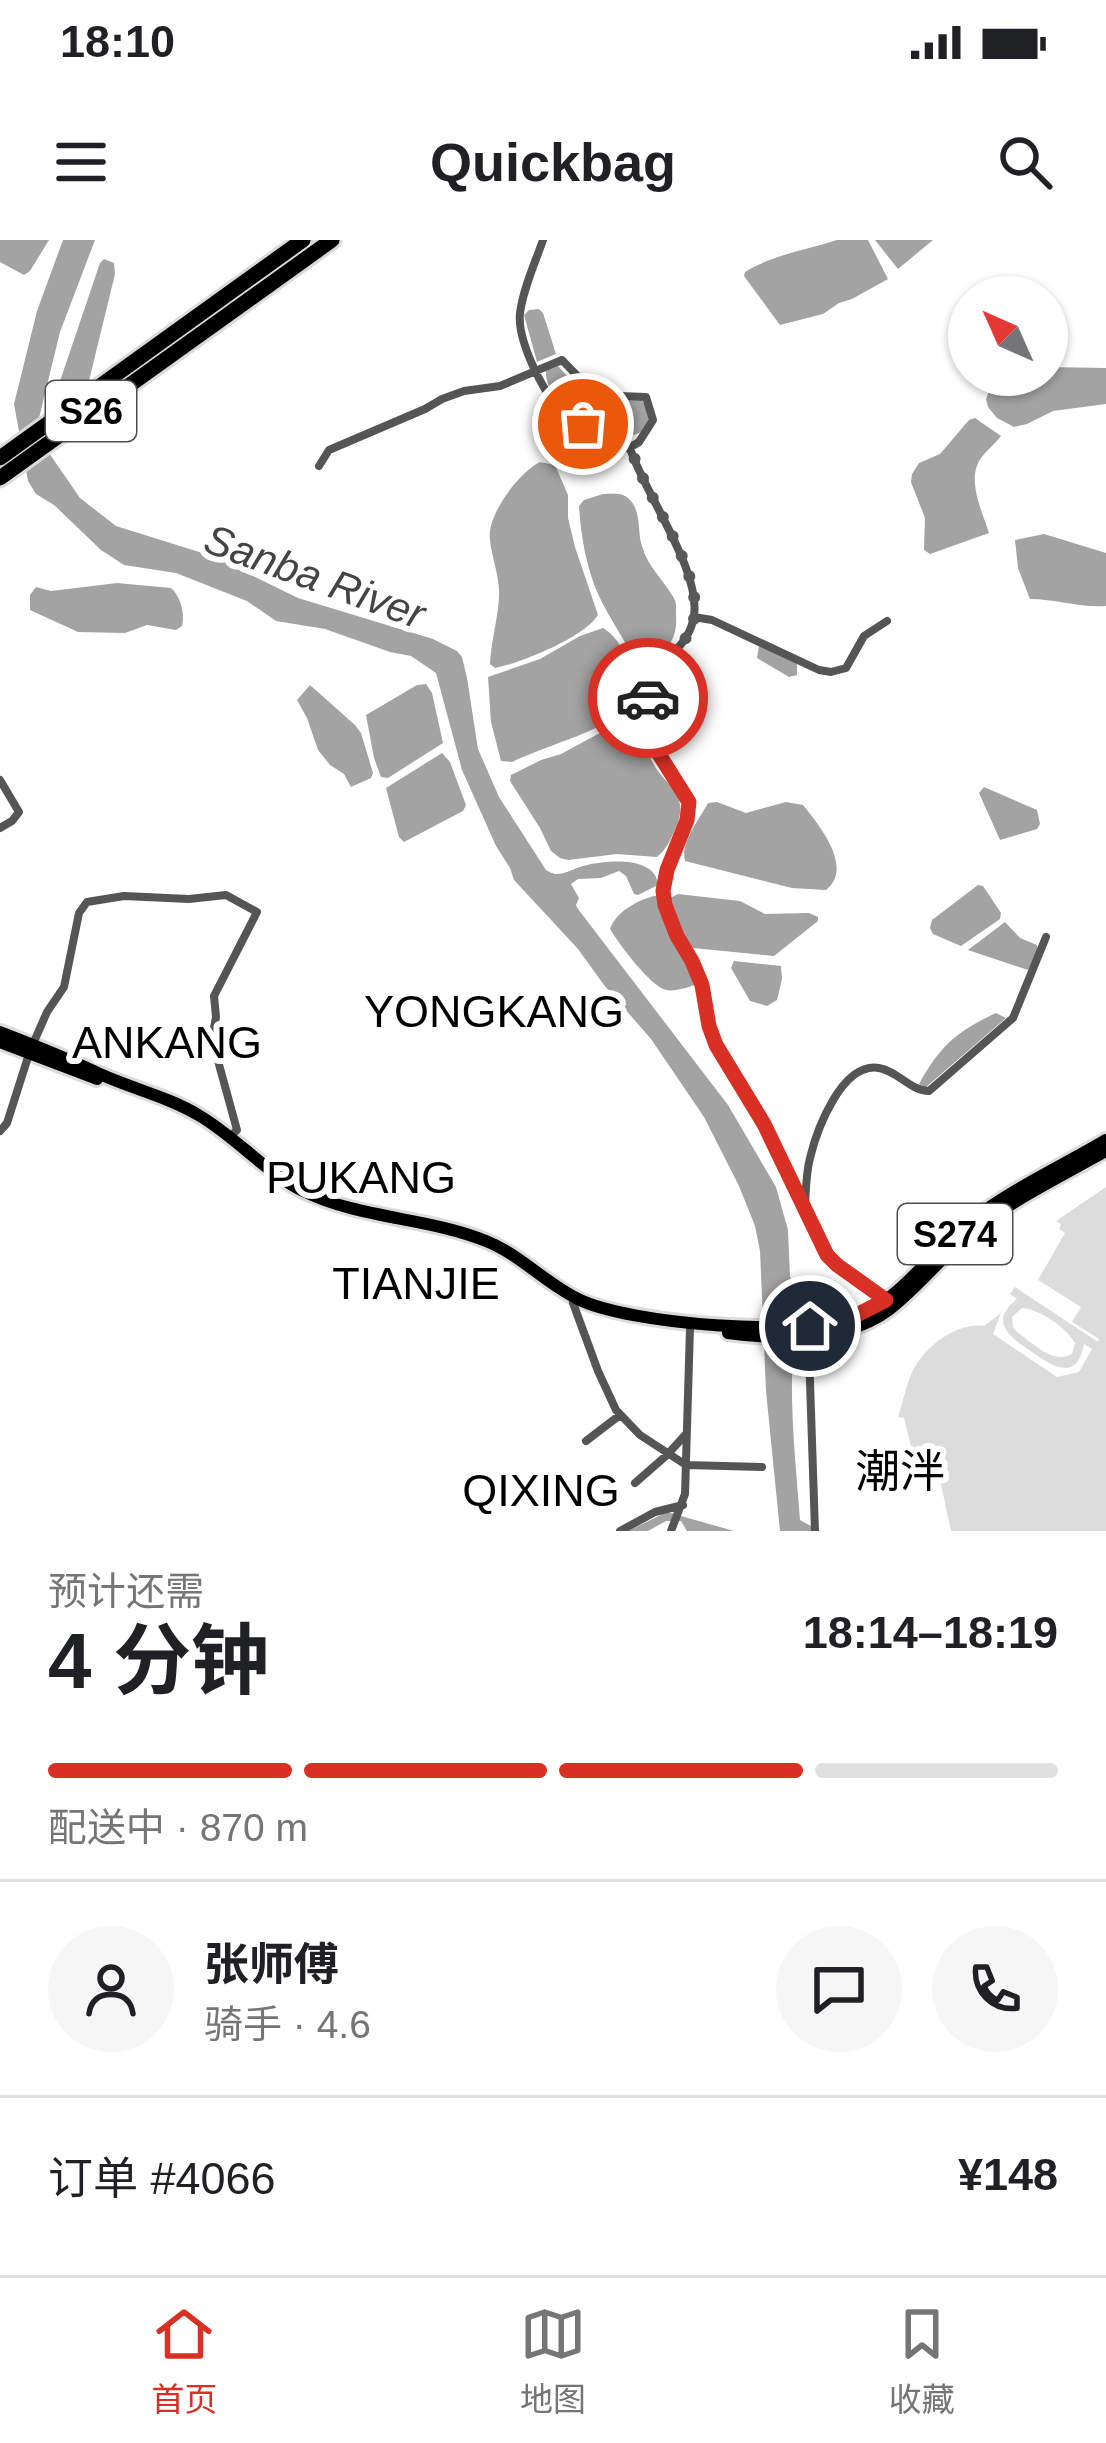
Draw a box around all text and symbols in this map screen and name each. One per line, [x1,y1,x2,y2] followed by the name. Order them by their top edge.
[60,16,175,67] text: 18:10
[48,129,114,195] icon: menu
[992,129,1058,195] icon: search
[430,132,676,192] text: Quickbag
[948,276,1068,396] north arrow
[948,276,1068,396] map controls
[532,373,634,475] pin
[46,381,136,441] road number: S26
[550,391,616,457] icon: bag
[198,515,433,639] water label: Sanba River
[588,638,708,758] courier
[615,665,681,731] icon: car
[364,986,624,1037] district label: YONGKANG
[72,1017,262,1068] district label: ANKANG
[266,1152,456,1203] district label: PUKANG
[898,1204,1012,1264] road number: S274
[332,1258,500,1309] district label: TIANJIE
[759,1275,861,1377] pin
[777,1293,843,1359] icon: home
[855,1446,945,1497] district label: 潮泮
[462,1465,620,1516] district label: QIXING
[48,1570,204,1613] text: 预计还需
[803,1607,1058,1658] text: 18:14–18:19
[48,1617,269,1705] text: 4 分钟
[48,1806,308,1849] text: 配送中 · 870 m
[48,1926,174,2052] button: person
[776,1926,902,2052] button: chat
[932,1926,1058,2052] button: phone
[204,1939,339,1990] text: 张师傅
[204,2003,371,2046] text: 骑手 · 4.6
[958,2149,1058,2200] text: ¥148
[48,2153,276,2204] text: 订单 #4066
[151,2301,217,2421] tab: 首页
[520,2301,586,2421] tab: 地图
[889,2301,955,2421] tab: 收藏

